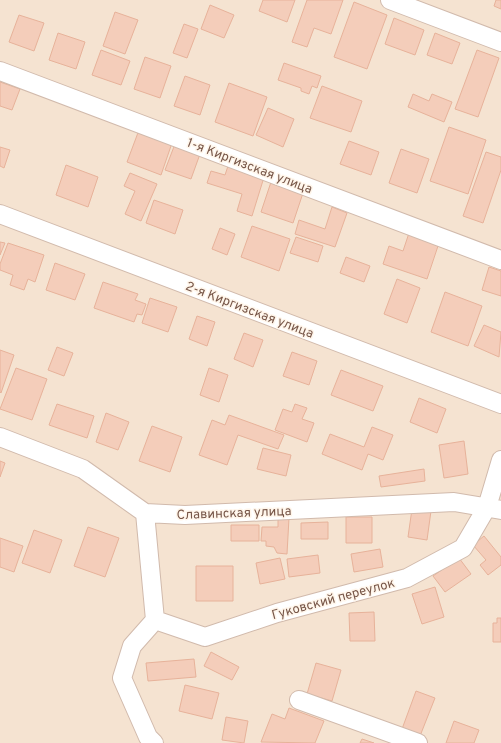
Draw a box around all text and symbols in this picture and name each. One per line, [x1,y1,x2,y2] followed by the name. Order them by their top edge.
[184,136,314,198] street label: 1-я Киргизская улица
[183,279,316,343] street label: 2-я Киргизская улица
[176,504,292,524] street label: Славинская улица
[270,576,397,624] street label: Гуковский переулок

